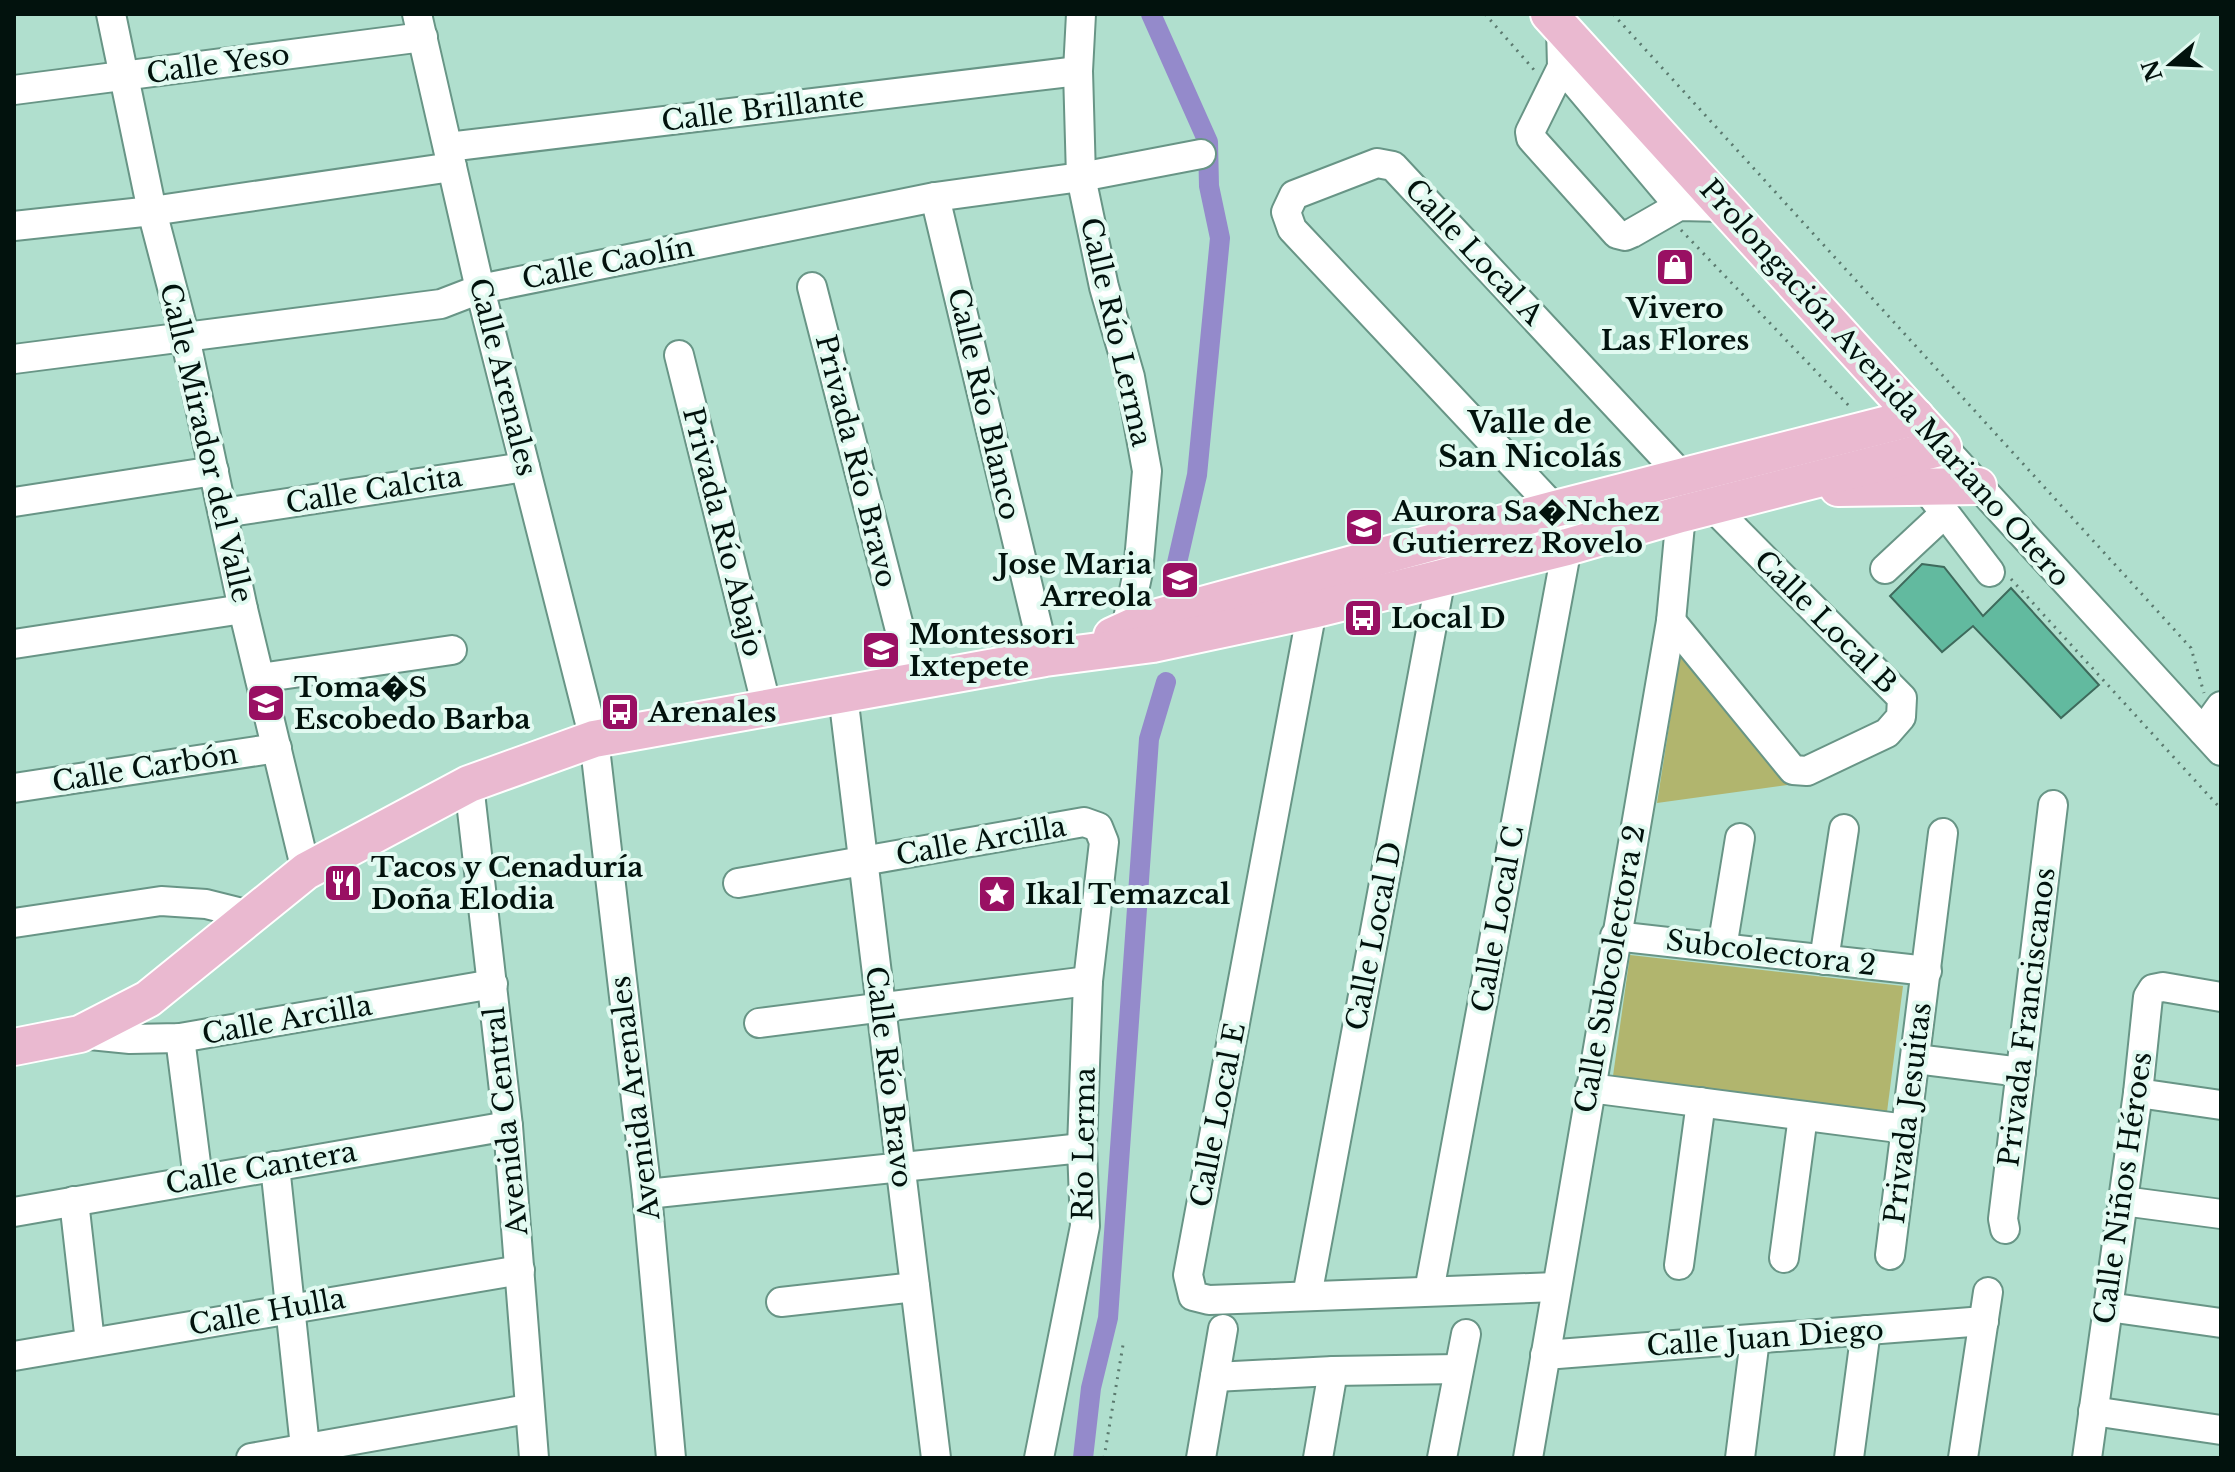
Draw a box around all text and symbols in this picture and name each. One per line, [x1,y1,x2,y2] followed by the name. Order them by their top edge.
[2131,24,2211,104] north arrow
[144,37,292,91] street label: Calle Yeso
[2136,56,2169,85] text: N
[659,79,867,139] street label: Calle Brillante
[1397,172,1551,333] street label: Calle Local A
[1692,172,2078,594] street label: Prolongación Avenida Mariano Otero
[1073,214,1159,450] street label: Calle Río Lerma
[519,229,697,297] street label: Calle Caolín
[1654,246,1696,288] shop icon: Vivero Las Flores
[462,275,544,479] street label: Calle Arenales
[152,280,260,606] street label: Calle Mirador del Valle
[940,285,1028,523] street label: Calle Río Blanco
[1601,291,1749,358] place label: Vivero Las Flores
[808,331,904,591] street label: Privada Río Bravo
[675,404,771,660] street label: Privada Río Abajo
[1438,404,1622,475] district label: Valle de San Nicolás
[283,459,465,521] street label: Calle Calcita
[1391,494,1660,561] place label: Aurora Sa�Nchez Gutierrez Rovelo
[1343,506,1385,548] school or university icon: Aurora Sa�Nchez Gutierrez Rovelo
[1747,543,1905,701] street label: Calle Local B
[993,547,1152,614] place label: Jose Maria Arreola
[1159,559,1201,601] school or university icon: Jose Maria Arreola
[1342,597,1384,639] bus stop icon: Local D
[1391,601,1506,636] place label: Local D
[909,617,1075,684] place label: Montessori Ixtepete
[860,629,902,671] school or university icon: Montessori Ixtepete
[294,670,531,737] place label: Toma�S Escobedo Barba
[245,682,287,724] school or university icon: Toma�S Escobedo Barba
[599,691,641,733] bus stop icon: Arenales
[647,695,777,730] place label: Arenales
[50,736,240,800] street label: Calle Carbón
[893,809,1069,873] street label: Calle Arcilla
[1567,822,1653,1116] street label: Calle Subcolectora 2
[1464,823,1532,1015] street label: Calle Local C
[1339,839,1409,1033] street label: Calle Local D
[371,850,643,917] place label: Tacos y Cenaduría Doña Elodia
[322,862,364,904] restaurant icon: Tacos y Cenaduría Doña Elodia
[1991,865,2063,1169] street label: Privada Franciscanos
[976,873,1018,915] place icon: Ikal Temazcal
[1025,877,1230,912] place label: Ikal Temazcal
[1664,923,1878,983] street label: Subcolectora 2
[858,964,920,1190] street label: Calle Río Bravo
[603,974,667,1223] street label: Avenida Arenales
[199,988,375,1052] street label: Calle Arcilla
[1877,1000,1939,1226] street label: Privada Jesuitas
[477,1005,536,1238] street label: Avenida Central
[1183,1020,1253,1210] street label: Calle Local E
[2087,1050,2159,1326] street label: Calle Niños Héroes
[1065,1067,1103,1221] street label: Río Lerma
[163,1134,360,1202] street label: Calle Cantera
[186,1281,348,1343] street label: Calle Hulla
[1645,1312,1885,1364] street label: Calle Juan Diego

